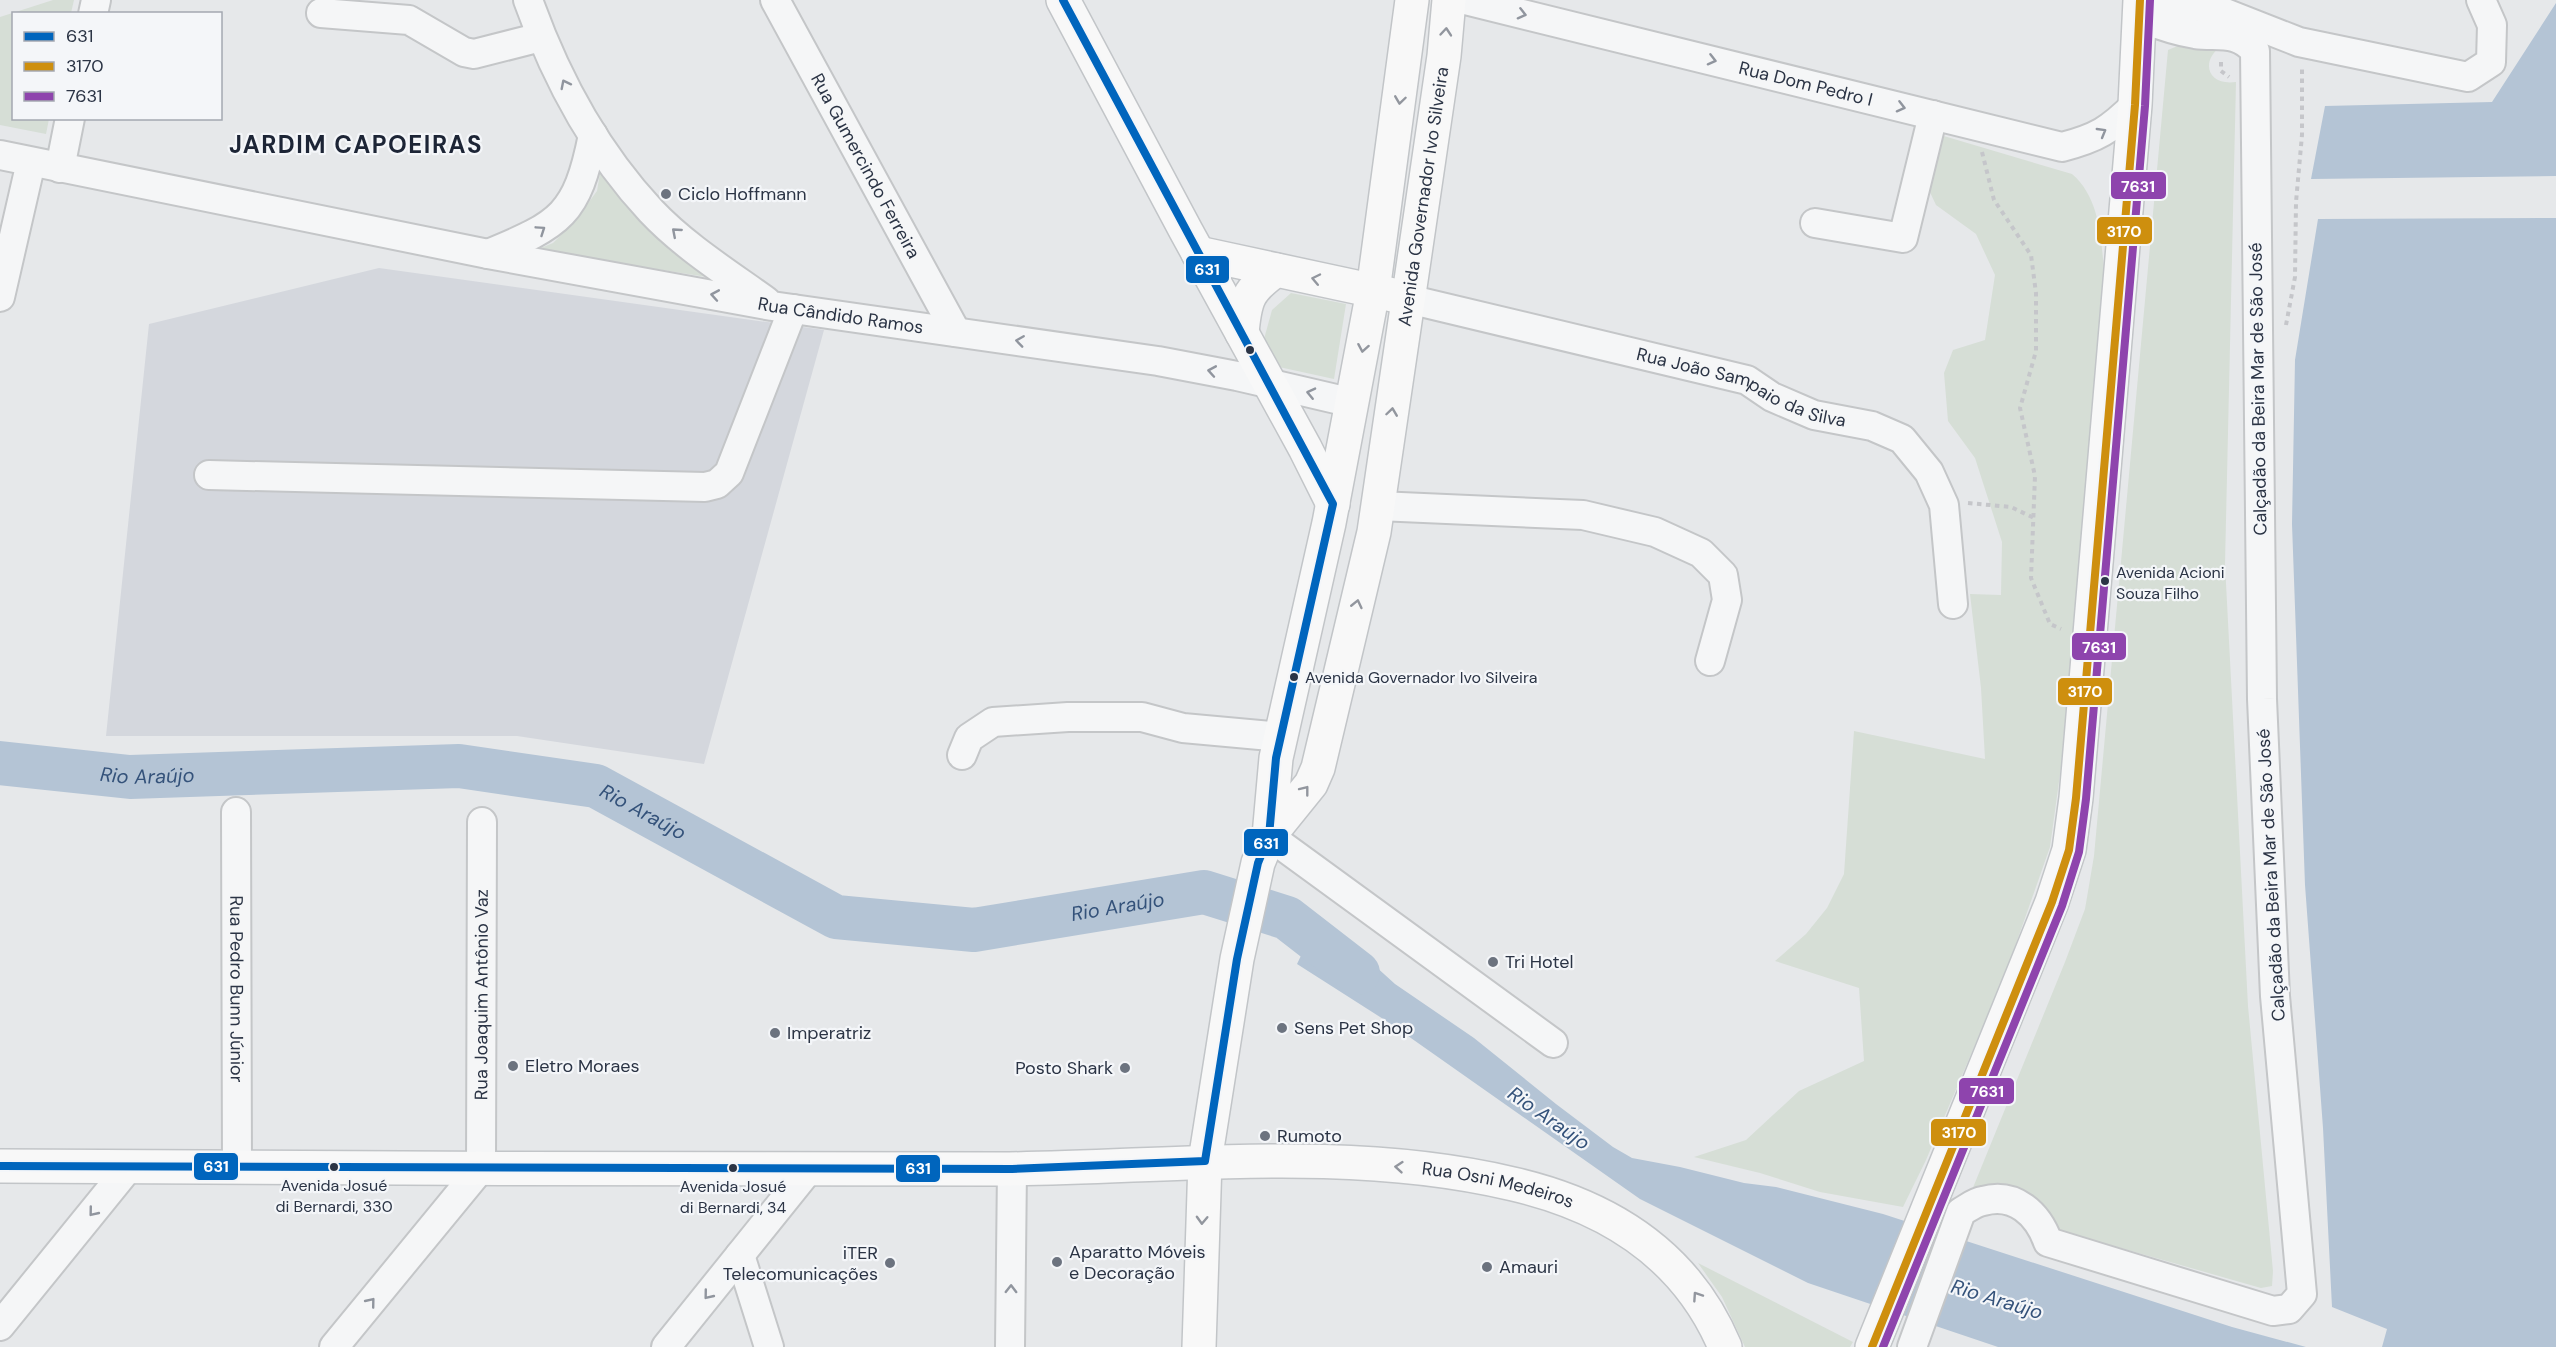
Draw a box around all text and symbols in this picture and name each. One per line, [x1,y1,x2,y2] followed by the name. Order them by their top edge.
[1517,6,1527,19] one-way arrow
[12,12,222,120] legend
[66,24,93,48] text: 631
[1439,27,1452,36] one-way arrow
[1707,52,1717,65] one-way arrow
[66,54,104,78] text: 3170
[1736,56,1875,112] street label: Rua Dom Pedro I
[1392,65,1454,328] street label: Avenida Governador Ivo Silveira
[805,69,926,263] street label: Rua Gumercindo Ferreira
[560,80,572,91] one-way arrow
[66,84,102,108] text: 7631
[1394,95,1407,104] one-way arrow
[1896,99,1906,112] one-way arrow
[2096,128,2106,139] one-way arrow
[229,129,483,160] district label: JARDIM CAPOEIRAS
[2110,171,2167,200] line badge: 7631
[2121,176,2155,197] text: 7631
[678,182,807,206] place label: Ciclo Hoffmann
[659,187,673,201] marker: Ciclo Hoffmann
[2096,216,2153,245] line badge: 3170
[2106,221,2142,242] text: 3170
[535,226,546,237] one-way arrow
[672,228,683,239] one-way arrow
[2243,242,2273,536] street label: Calçadão da Beira Mar de São José
[1185,255,1230,284] line badge: 631
[1194,259,1220,280] text: 631
[1311,273,1321,286] one-way arrow
[710,289,720,302] one-way arrow
[756,292,925,339] street label: Rua Cândido Ramos
[1015,336,1024,348] one-way arrow
[1634,342,1848,433] street label: Rua João Sampaio da Silva
[1357,343,1370,353] one-way arrow
[1244,344,1256,356] unlabelled marker
[1207,365,1217,378] one-way arrow
[1306,388,1316,401] one-way arrow
[1385,407,1397,417] one-way arrow
[2116,562,2225,604] place label: Avenida Acioni Souza Filho
[2099,575,2111,587] marker: Avenida Acioni Souza Filho
[1350,599,1363,609] one-way arrow
[2071,632,2127,661] line badge: 7631
[2082,637,2116,658] text: 7631
[1305,667,1538,688] place label: Avenida Governador Ivo Silveira
[1288,671,1300,683] marker: Avenida Governador Ivo Silveira
[2057,677,2113,706] line badge: 3170
[2067,681,2103,702] text: 3170
[2251,728,2291,1022] street label: Calçadão da Beira Mar de São José
[99,761,195,790] water label: Rio Araújo
[595,778,691,846] water label: Rio Araújo
[1298,786,1309,797] one-way arrow
[1243,828,1289,857] line badge: 631
[1253,833,1279,854] text: 631
[1069,886,1166,927] water label: Rio Araújo
[469,889,494,1100] street label: Rua Joaquim Antônio Vaz
[224,895,249,1083] street label: Rua Pedro Bunn Júnior
[1505,950,1573,974] place label: Tri Hotel
[1486,955,1500,969] marker: Tri Hotel
[1294,1016,1413,1040] place label: Sens Pet Shop
[787,1021,871,1045] place label: Imperatriz
[1275,1021,1289,1035] marker: Sens Pet Shop
[768,1026,782,1040] marker: Imperatriz
[525,1054,639,1078] place label: Eletro Moraes
[1015,1056,1113,1080] place label: Posto Shark
[506,1059,520,1073] marker: Eletro Moraes
[1118,1061,1132,1075] marker: Posto Shark
[1958,1077,2015,1105] line badge: 7631
[1503,1080,1595,1156] water label: Rio Araújo
[1970,1081,2004,1102] text: 7631
[1930,1118,1987,1147] line badge: 3170
[1941,1122,1977,1143] text: 3170
[1277,1124,1342,1148] place label: Rumoto
[1258,1129,1272,1143] marker: Rumoto
[193,1152,239,1181] line badge: 631
[895,1154,941,1183] line badge: 631
[203,1156,229,1177] text: 631
[1420,1156,1577,1214] street label: Rua Osni Medeiros
[905,1158,931,1179] text: 631
[328,1161,340,1173] marker: Avenida Josué di Bernardi, 330
[1395,1161,1404,1174] one-way arrow
[727,1162,739,1174] marker: Avenida Josué di Bernardi, 34
[275,1175,393,1217] place label: Avenida Josué di Bernardi, 330
[680,1176,787,1218] place label: Avenida Josué di Bernardi, 34
[89,1205,100,1216] one-way arrow
[1196,1215,1208,1224] one-way arrow
[1069,1240,1206,1285] place label: Aparatto Móveis e Decoração
[723,1241,878,1286] place label: iTER Telecomunicações
[1050,1255,1064,1269] marker: Aparatto Móveis e Decoração
[1499,1255,1558,1279] place label: Amauri
[883,1256,897,1270] marker: iTER Telecomunicações
[1480,1260,1494,1274] marker: Amauri
[1948,1273,2046,1325] water label: Rio Araújo
[1005,1284,1017,1293] one-way arrow
[704,1288,715,1299] one-way arrow
[1693,1291,1704,1302] one-way arrow
[364,1298,375,1309] one-way arrow

